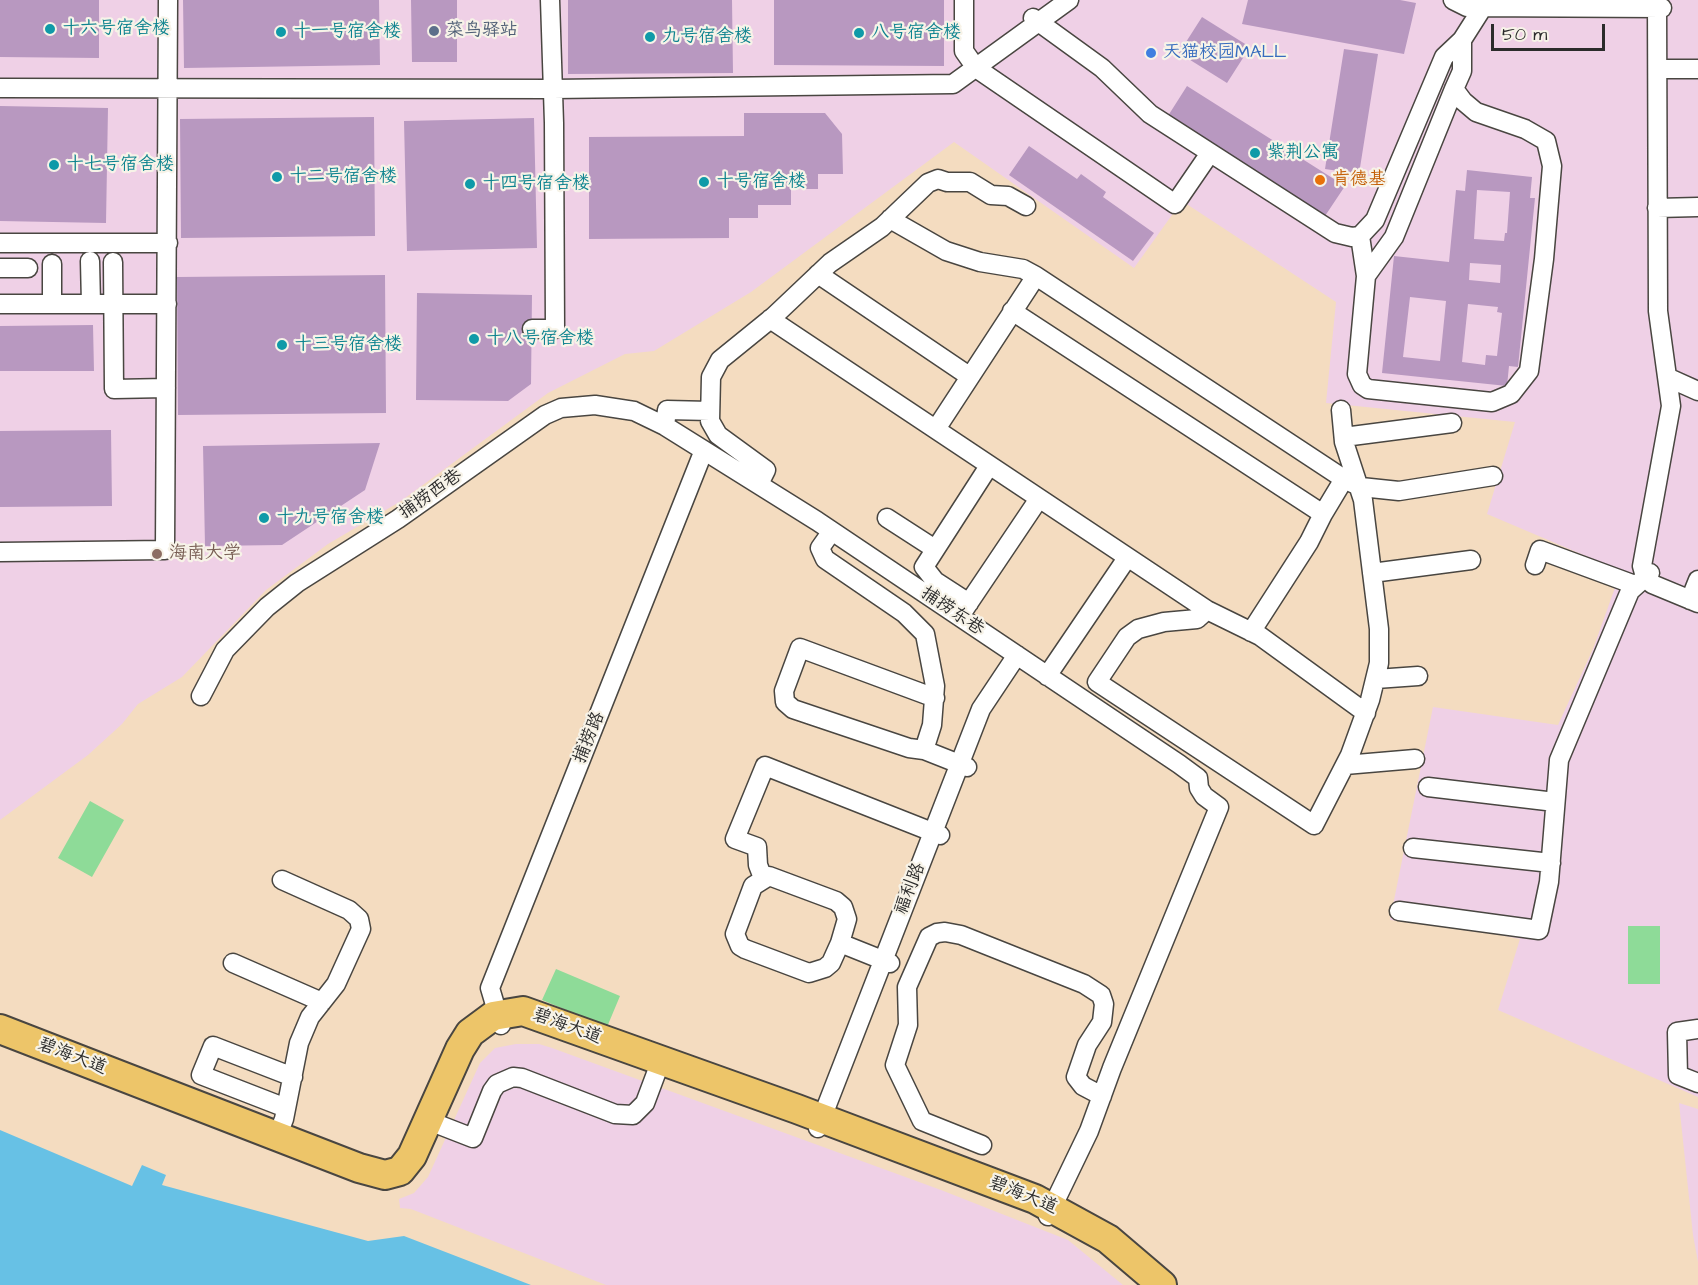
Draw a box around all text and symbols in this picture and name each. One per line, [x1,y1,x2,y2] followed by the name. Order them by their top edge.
[1494,12,1608,50] scale bar
[62,18,170,40] place label: 十六号宿舍楼
[446,20,518,42] place label: 菜鸟驿站
[293,21,401,43] place label: 十一号宿舍楼
[43,22,57,36] marker: 十六号宿舍楼
[871,22,961,44] place label: 八号宿舍楼
[1502,22,1547,47] text: 50 m
[427,24,441,38] marker: 菜鸟驿站
[274,25,288,39] marker: 十一号宿舍楼
[662,26,752,48] place label: 九号宿舍楼
[852,26,866,40] marker: 八号宿舍楼
[643,30,657,44] marker: 九号宿舍楼
[1163,42,1286,64] place label: 天猫校园MALL
[1144,46,1158,60] marker: 天猫校园MALL
[1267,142,1339,164] place label: 紫荆公寓
[1248,146,1262,160] marker: 紫荆公寓
[66,154,174,176] place label: 十七号宿舍楼
[47,158,61,172] marker: 十七号宿舍楼
[289,166,397,188] place label: 十二号宿舍楼
[1332,169,1386,191] place label: 肯德基
[270,170,284,184] marker: 十二号宿舍楼
[716,171,806,193] place label: 十号宿舍楼
[482,173,590,195] place label: 十四号宿舍楼
[1313,173,1327,187] marker: 肯德基
[697,175,711,189] marker: 十号宿舍楼
[463,177,477,191] marker: 十四号宿舍楼
[486,328,594,350] place label: 十八号宿舍楼
[467,332,481,346] marker: 十八号宿舍楼
[294,334,402,356] place label: 十三号宿舍楼
[275,338,289,352] marker: 十三号宿舍楼
[395,466,467,524] street label: 捕捞西巷
[276,507,384,529] place label: 十九号宿舍楼
[257,511,271,525] marker: 十九号宿舍楼
[169,543,241,565] place label: 海南大学
[150,547,164,561] marker: 海南大学
[916,583,988,641] street label: 捕捞东巷
[570,709,610,767] street label: 捕捞路
[891,860,931,918] street label: 福利路
[529,1005,605,1049] street label: 碧海大道
[35,1034,109,1080] street label: 碧海大道
[986,1173,1060,1219] street label: 碧海大道

